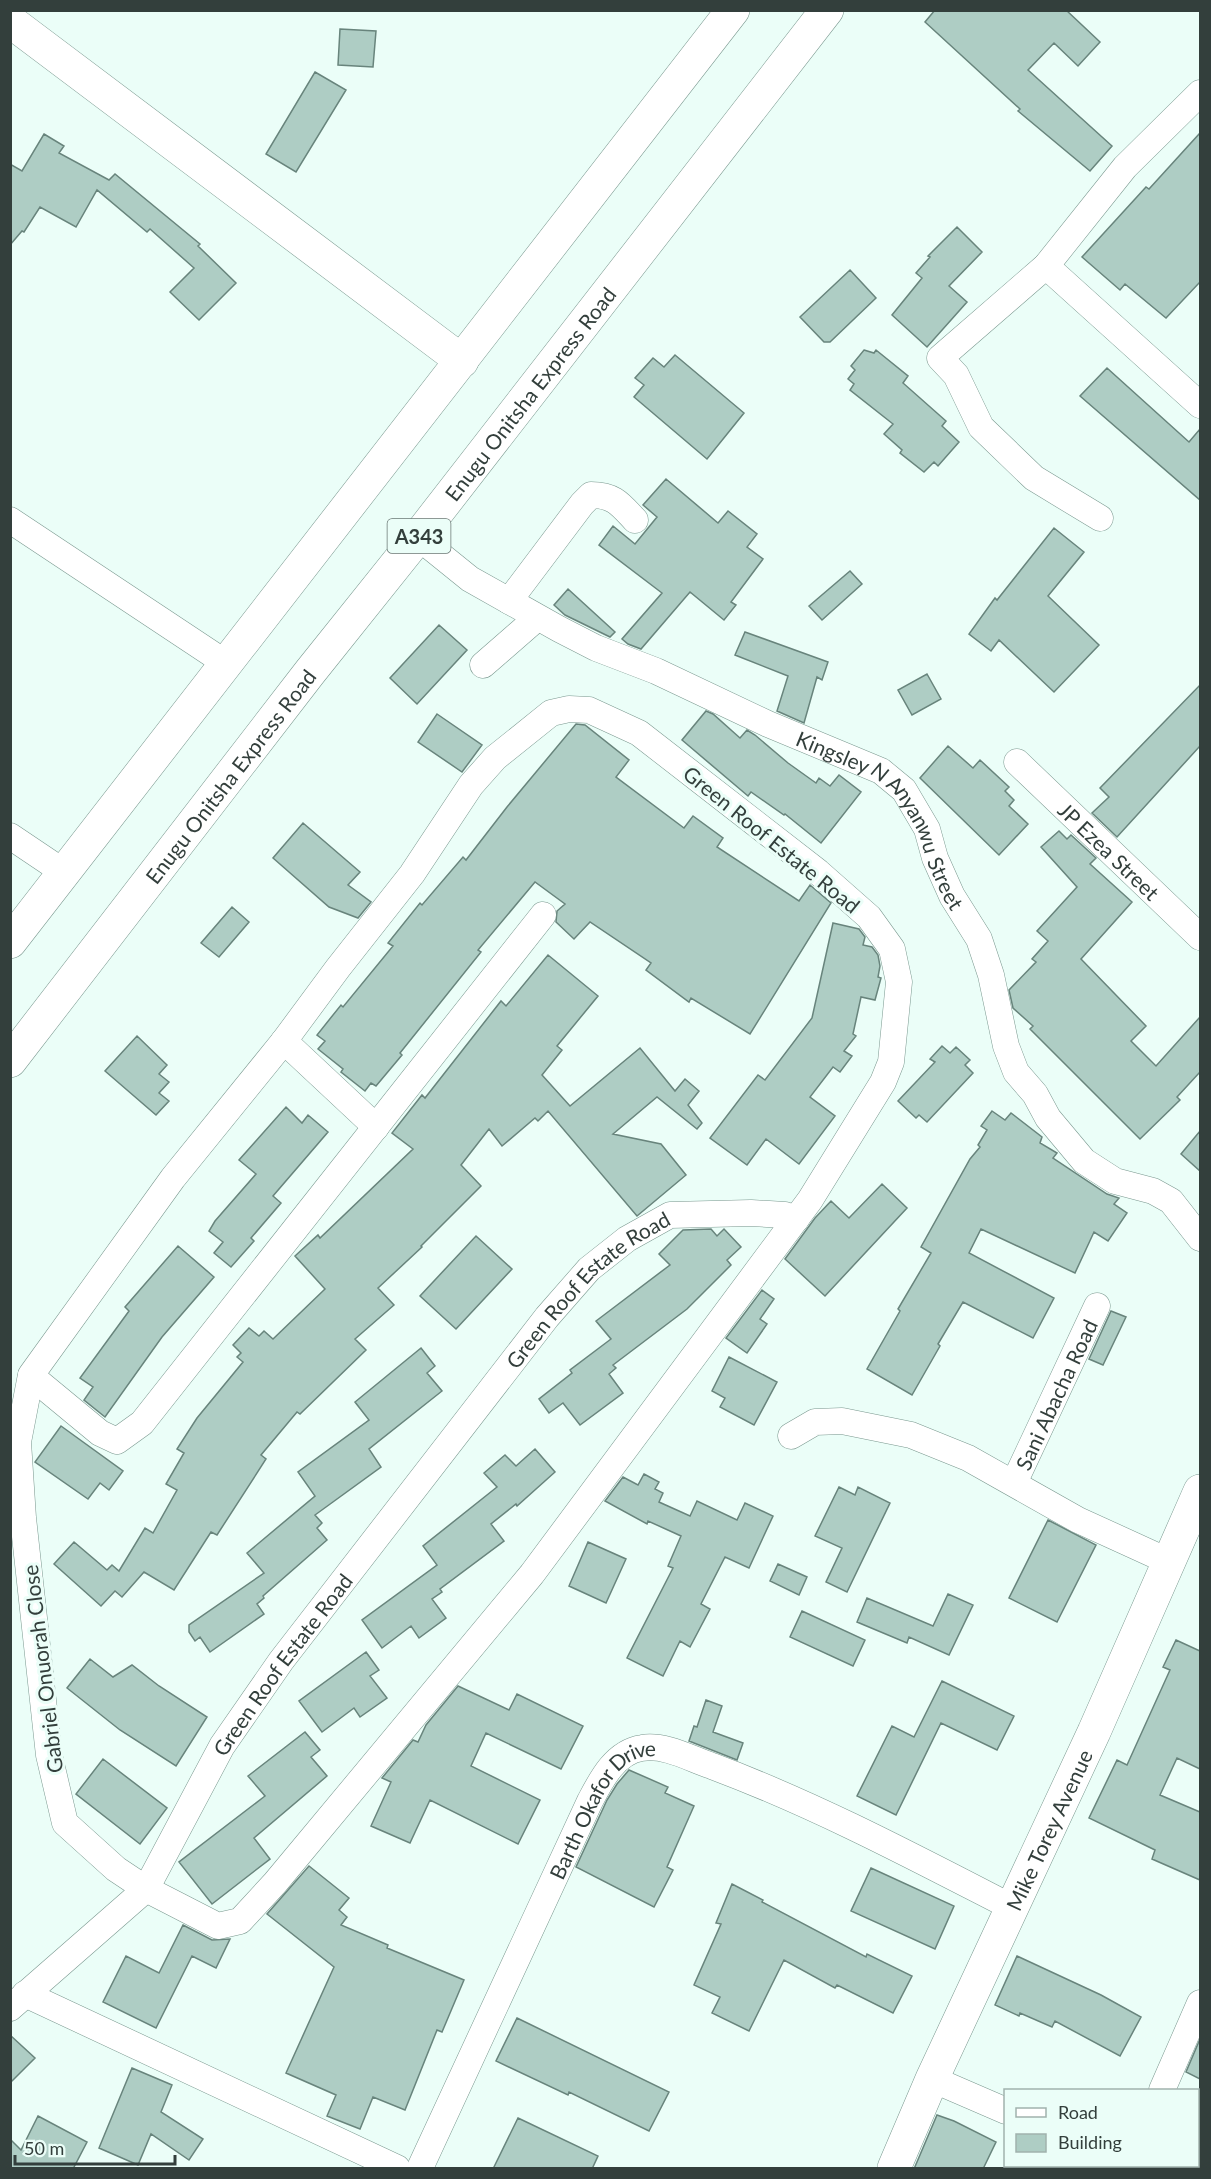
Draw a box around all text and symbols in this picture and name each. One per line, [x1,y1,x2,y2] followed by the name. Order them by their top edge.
[439,281,620,505] street label: Enugu Onitsha Express Road
[388,519,450,553] road number: A343
[139,664,320,888] street label: Enugu Onitsha Express Road
[793,725,970,914] street label: Kingsley N Anyanwu Street
[679,760,865,918] street label: Green Roof Estate Road
[1054,797,1165,905] street label: JP Ezea Street
[500,1205,674,1373] street label: Green Roof Estate Road
[1010,1315,1102,1474] street label: Sani Abacha Road
[17,1563,67,1775] street label: Gabriel Onuorah Close
[207,1568,357,1759] street label: Green Roof Estate Road
[543,1735,656,1883] street label: Barth Okafor Drive
[1000,1745,1097,1914] street label: Mike Torey Avenue
[1004,2089,1199,2167] legend
[1058,2101,1098,2123] text: Road
[15,2128,176,2166] scale bar
[1058,2131,1122,2153] text: Building
[24,2137,64,2159] text: 50 m

